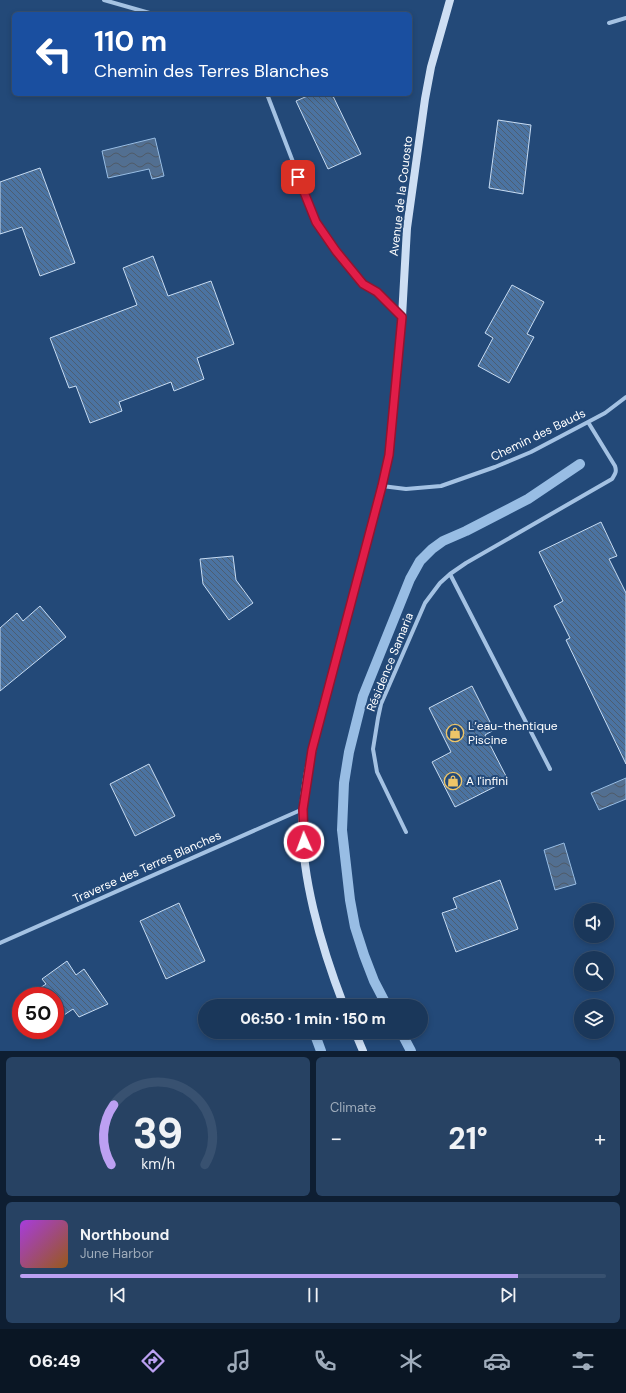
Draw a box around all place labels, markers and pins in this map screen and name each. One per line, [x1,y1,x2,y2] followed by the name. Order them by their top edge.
[281,160,315,194] pin
[468,718,558,748] place label: L’eau-thentique Piscine
[445,723,465,743] shop icon: L’eau-thentique Piscine
[443,771,463,791] shop icon: A l'infini
[466,773,508,789] place label: A l'infini

